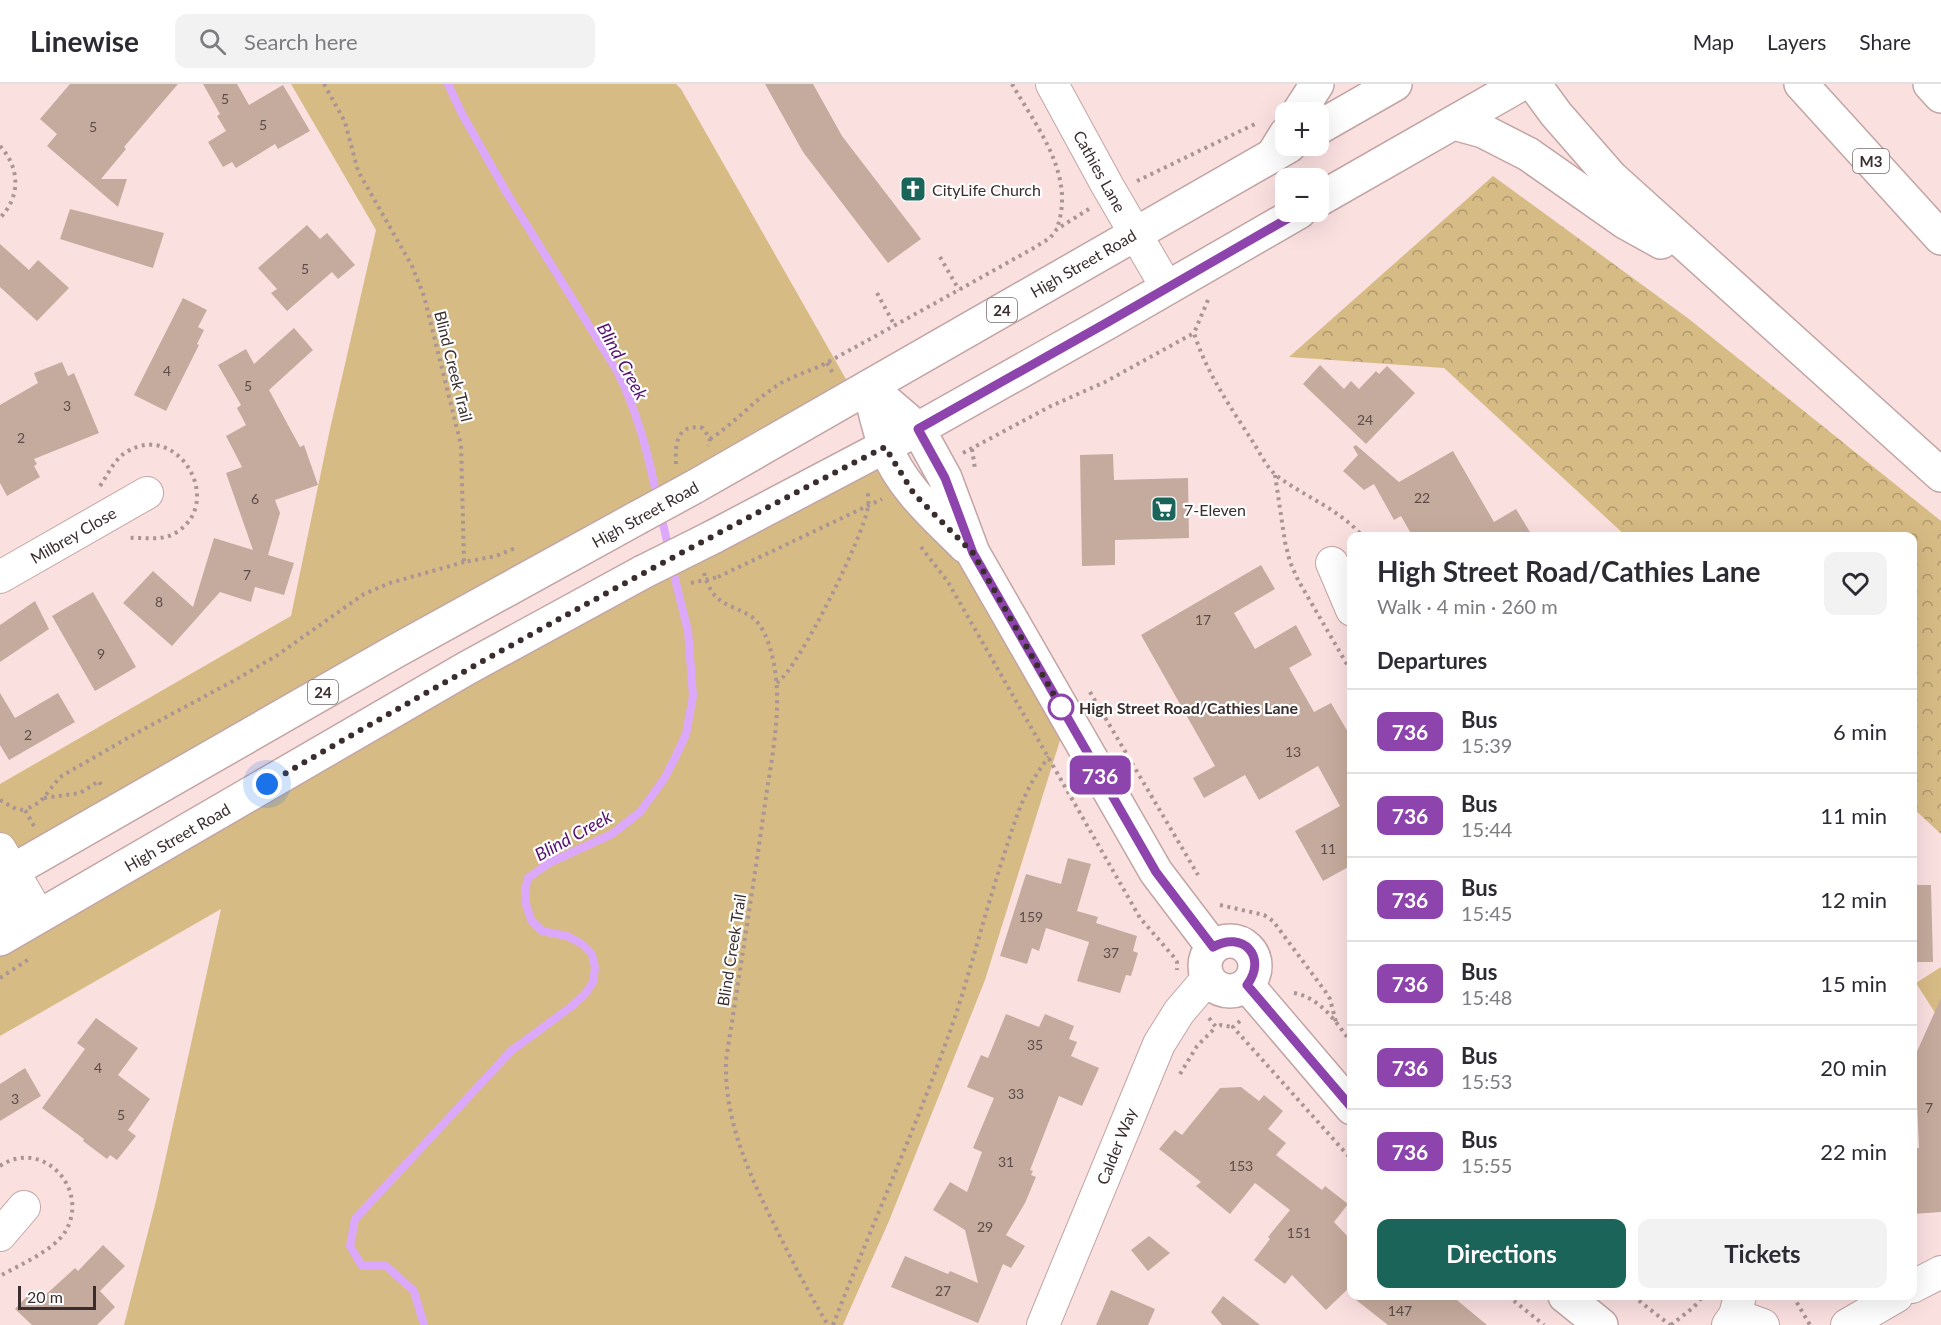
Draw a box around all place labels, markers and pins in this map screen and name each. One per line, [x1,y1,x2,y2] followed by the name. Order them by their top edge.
[898,174,928,204] church icon: CityLife Church
[932,180,1041,199] place label: CityLife Church
[1149,494,1179,524] supermarket icon: 7-Eleven
[1184,500,1246,519] place label: 7-Eleven
[1048,694,1074,720] marker: High Street Road/Cathies Lane
[1079,698,1299,717] place label: High Street Road/Cathies Lane

